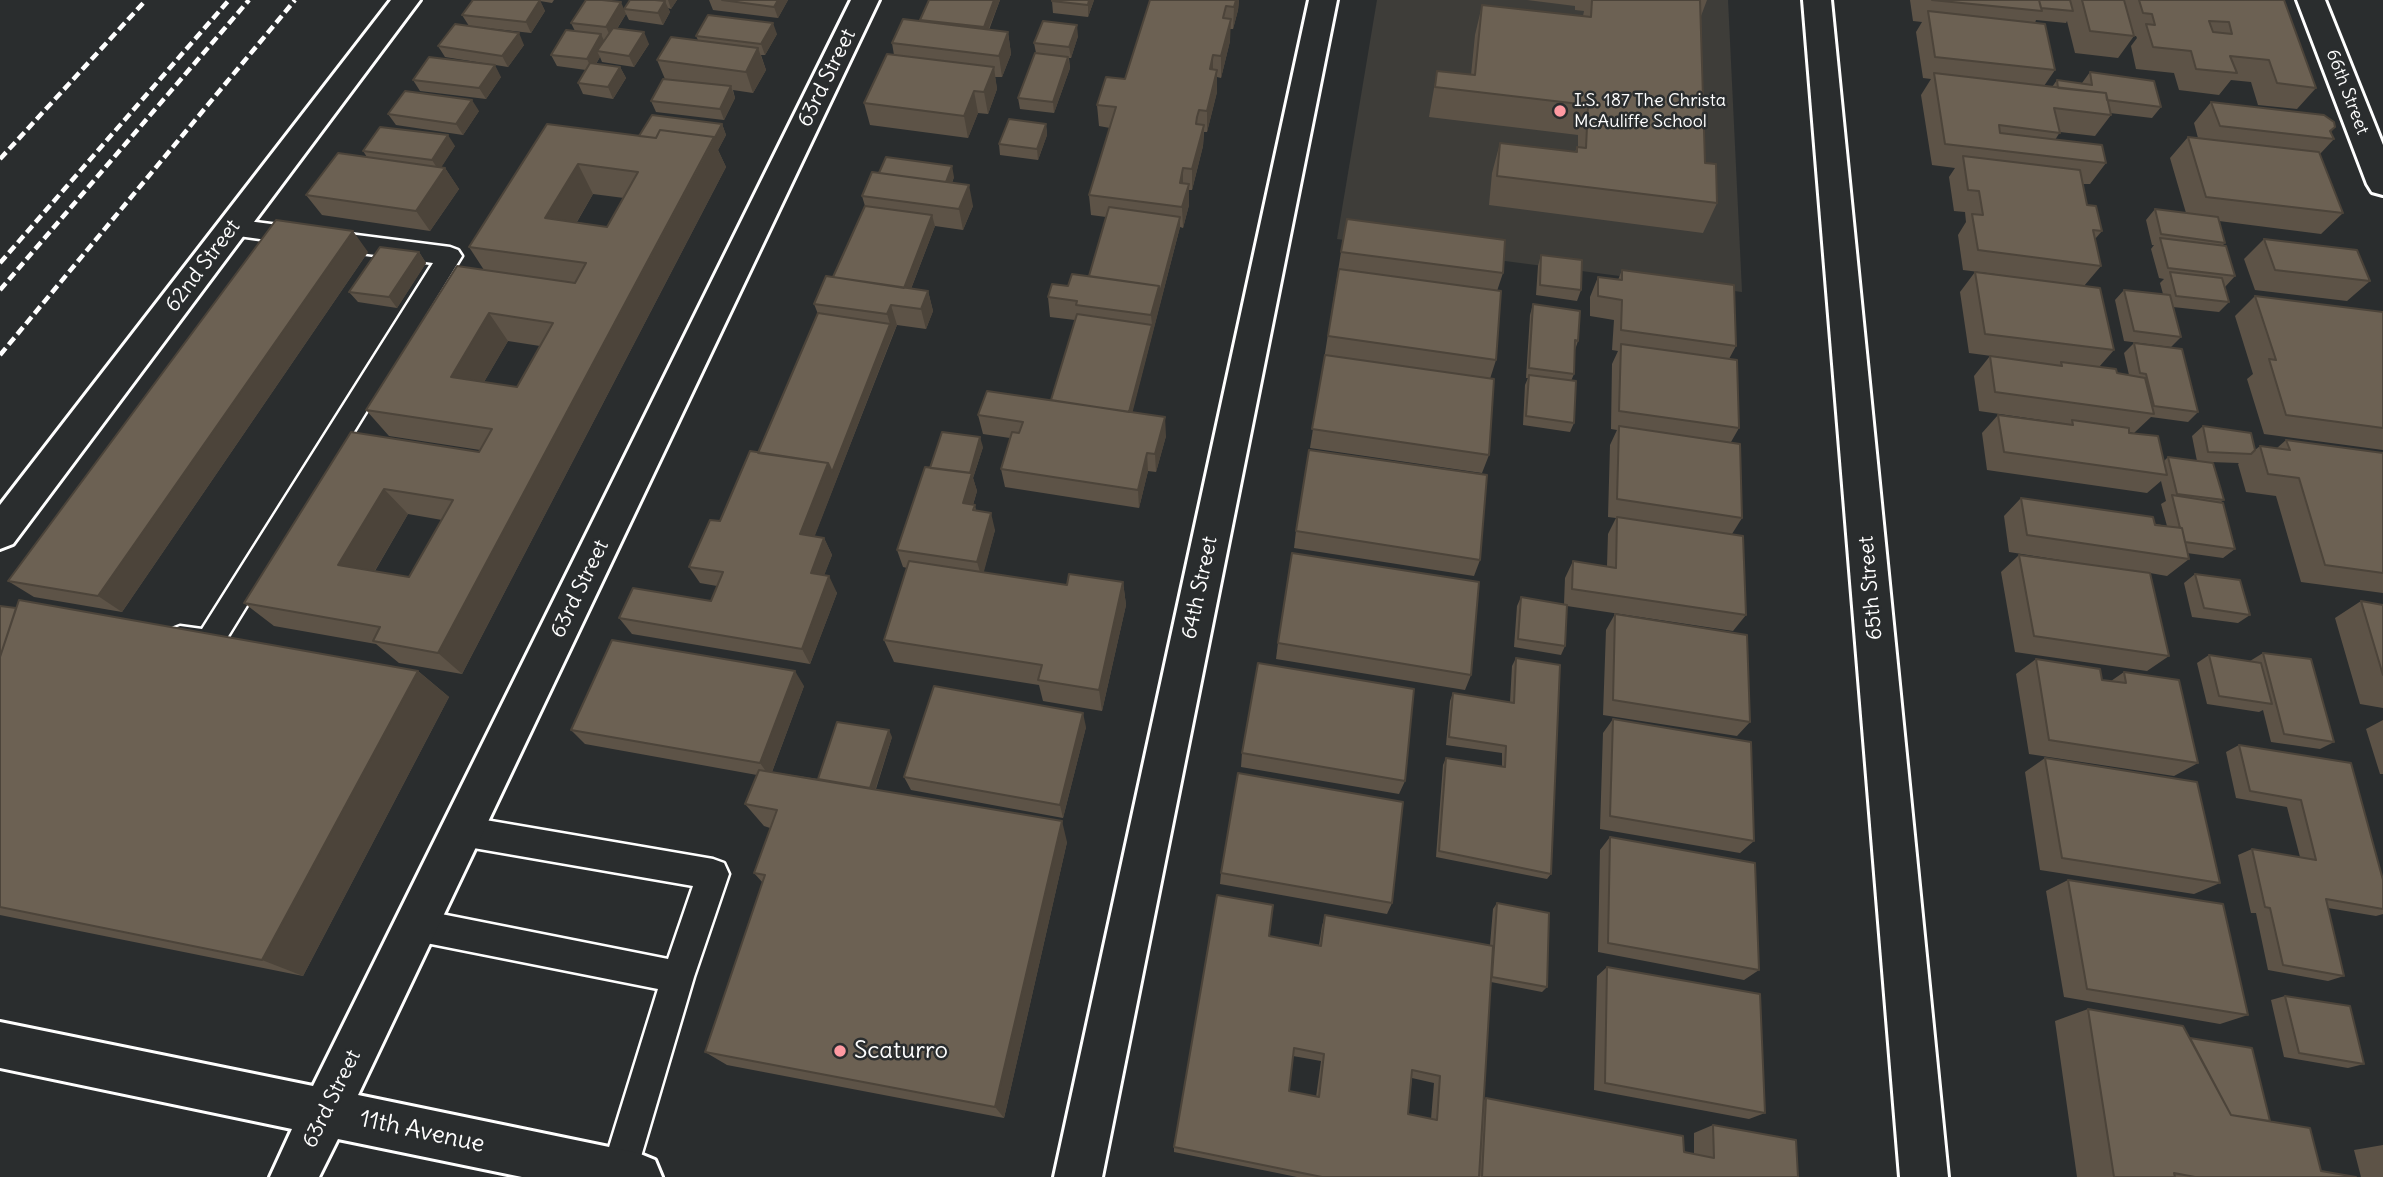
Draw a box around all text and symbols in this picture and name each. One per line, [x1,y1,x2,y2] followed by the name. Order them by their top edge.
[792,25,862,131] street label: 63rd Street
[2321,46,2373,138] street label: 66th Street
[1574,90,1726,132] place label: I.S. 187 The Christa McAuliffe School
[1552,103,1568,119] marker: I.S. 187 The Christa McAuliffe School
[160,215,246,317] street label: 62nd Street
[1177,534,1223,642] street label: 64th Street
[1854,535,1888,641] street label: 65th Street
[545,536,615,642] street label: 63rd Street
[854,1037,948,1065] place label: Scaturro
[832,1043,848,1059] marker: Scaturro
[297,1046,367,1152] street label: 63rd Street
[357,1105,487,1159] street label: 11th Avenue

